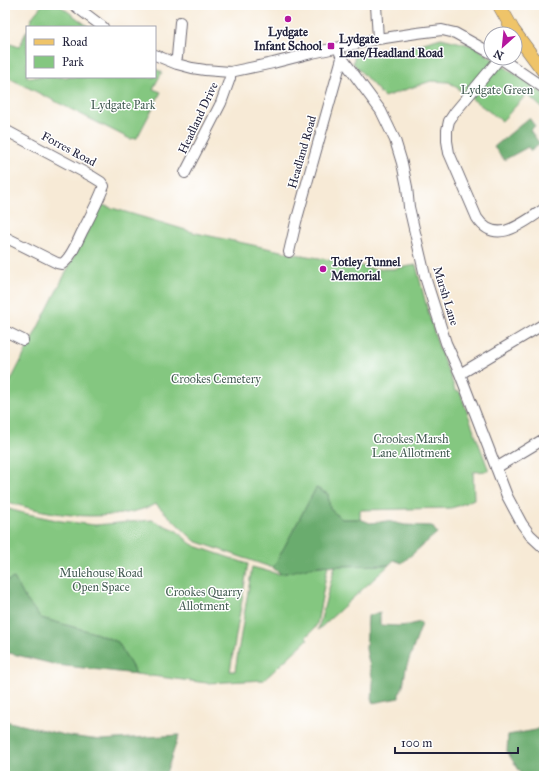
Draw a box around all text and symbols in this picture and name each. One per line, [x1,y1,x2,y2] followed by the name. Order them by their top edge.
[283,14,293,24] marker: Lydgate Infant School
[254,25,323,53] place label: Lydgate Infant School
[26,26,156,78] legend
[483,26,523,66] north arrow
[339,32,444,60] place label: Lydgate Lane/Headland Road
[62,35,88,49] text: Road
[326,41,336,51] marker: Lydgate Lane/Headland Road
[491,46,506,62] text: N
[62,55,84,69] text: Park
[175,80,221,156] street label: Headland Drive
[461,83,534,98] park label: Lydgate Green
[91,98,156,113] park label: Lydgate Park
[285,114,319,190] street label: Headland Road
[39,129,99,169] street label: Forres Road
[330,255,401,283] place label: Totley Tunnel Memorial
[318,264,328,274] marker: Totley Tunnel Memorial
[430,265,462,327] street label: Marsh Lane
[171,372,261,386] park label: Crookes Cemetery
[372,432,451,460] park label: Crookes Marsh Lane Allotment
[59,566,143,594] park label: Mulehouse Road Open Space
[166,585,243,613] park label: Crookes Quarry Allotment
[395,729,518,755] scale bar
[401,736,432,750] text: 100 m

